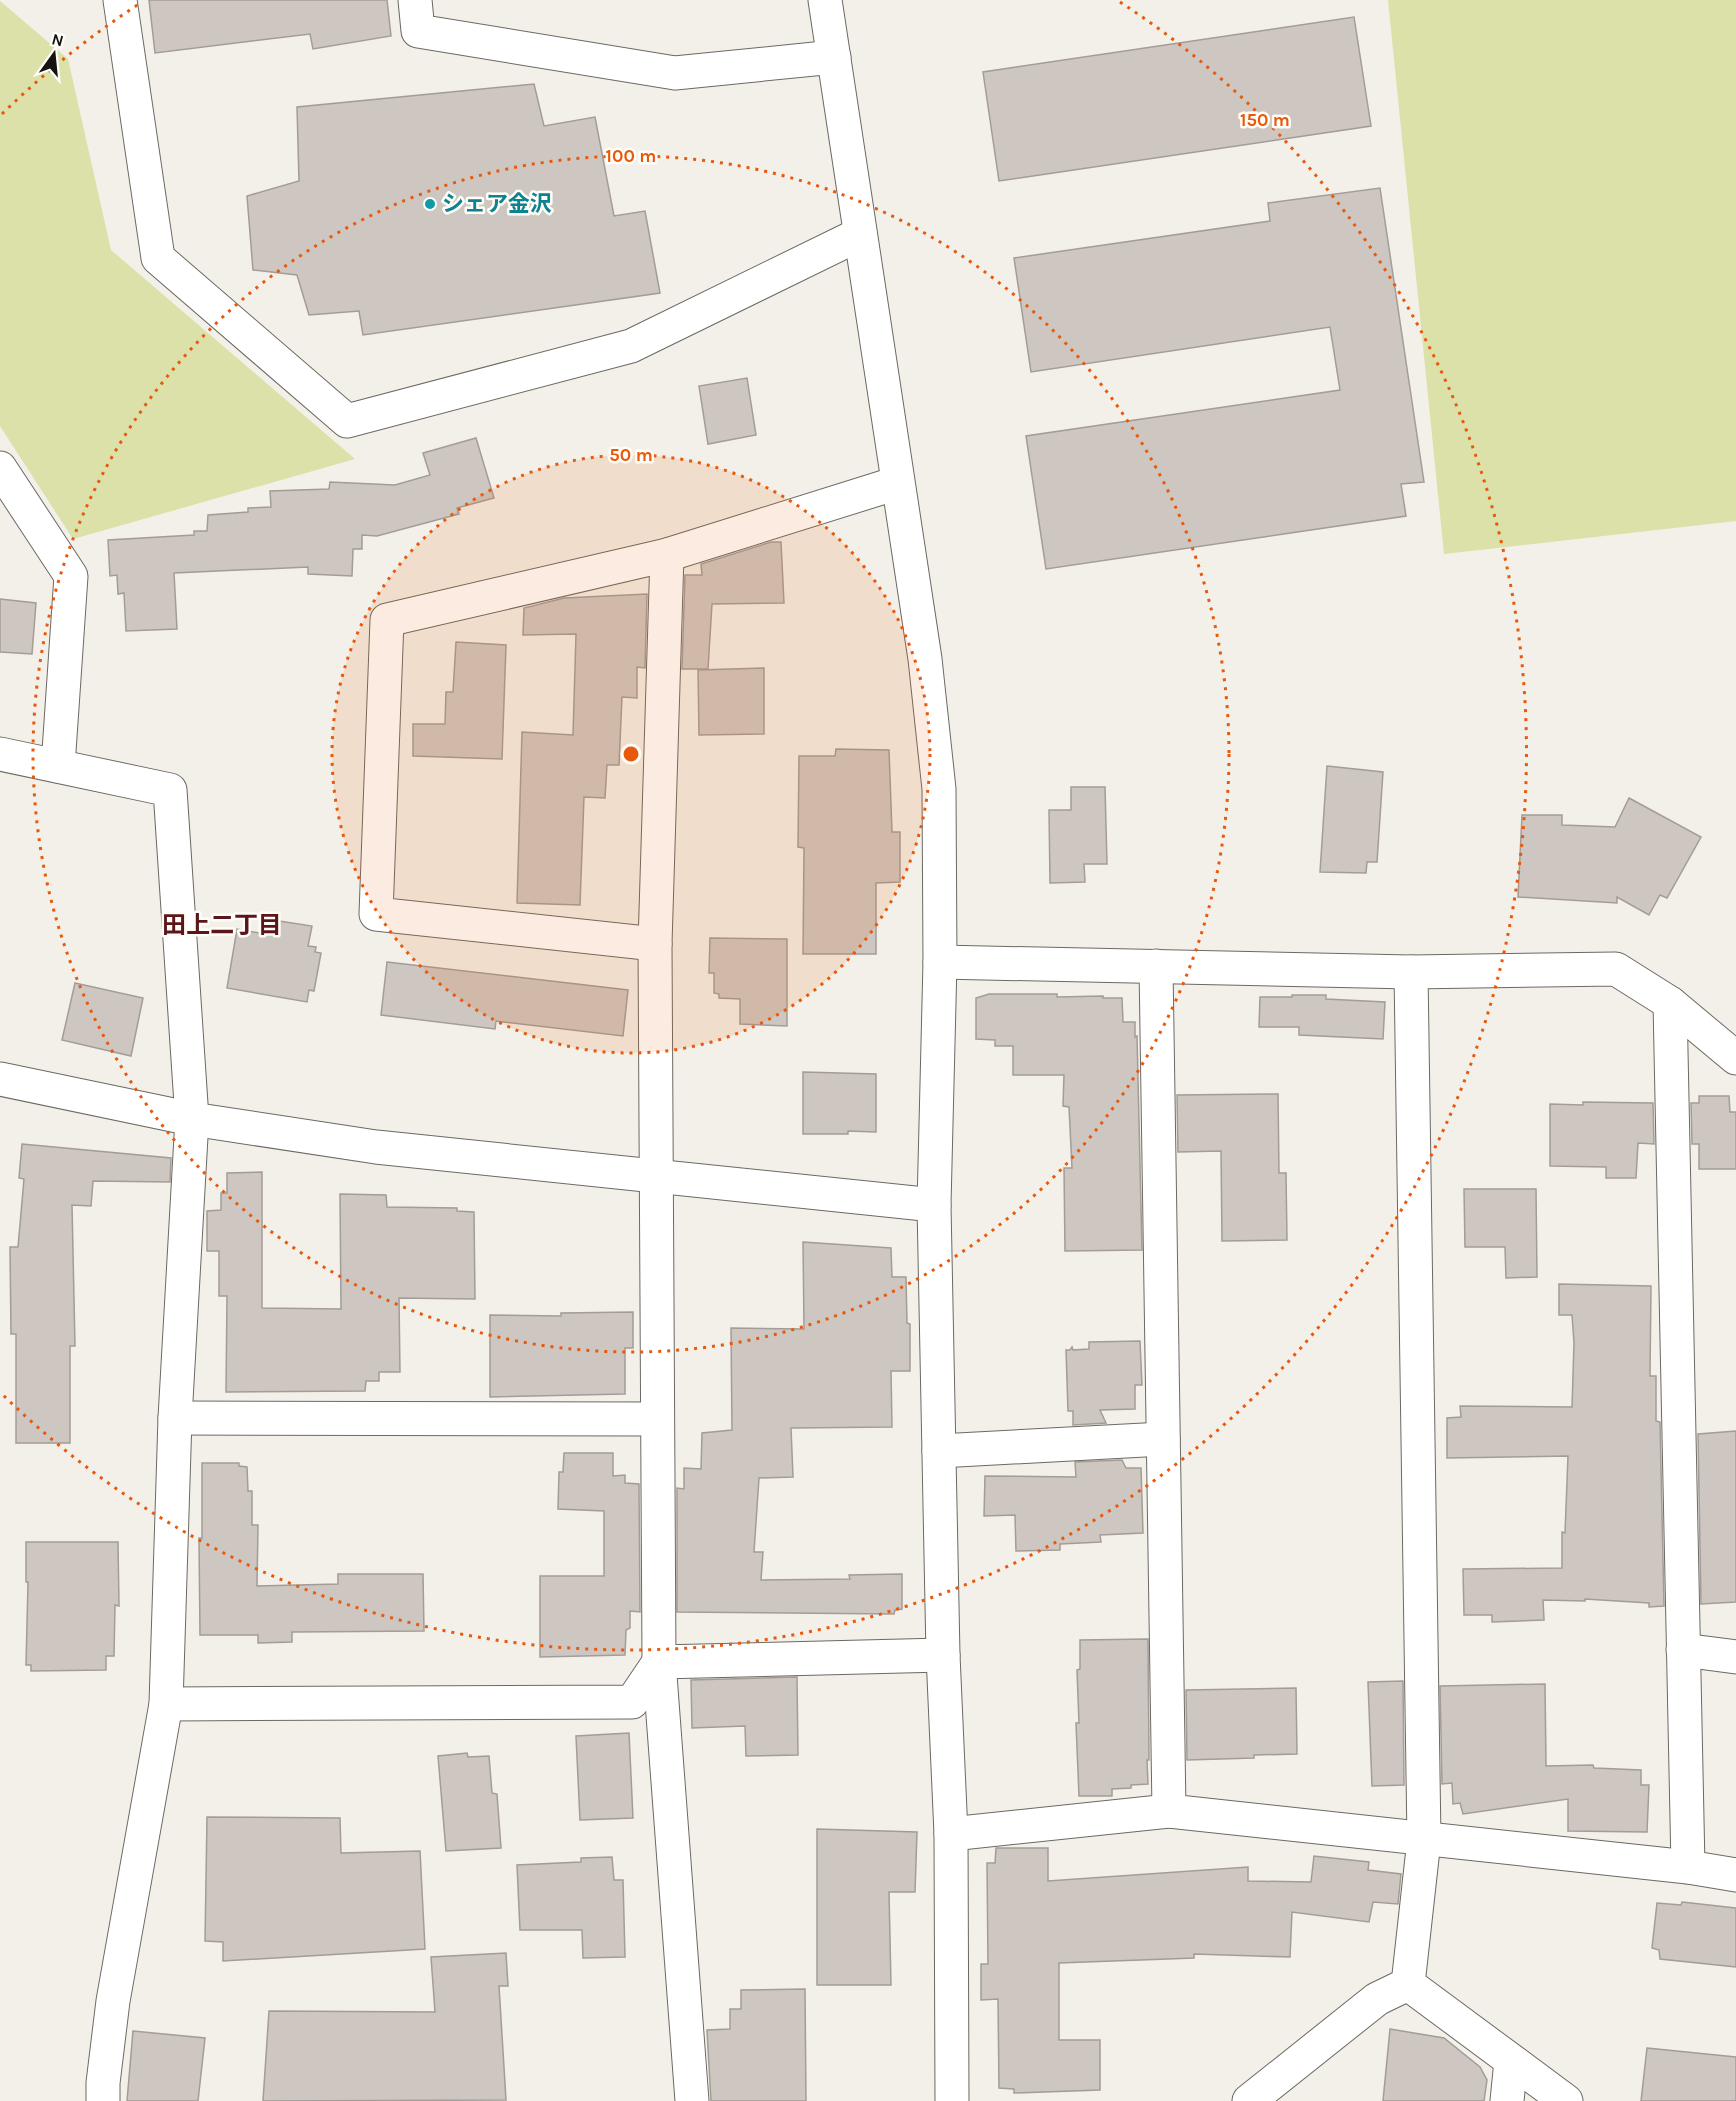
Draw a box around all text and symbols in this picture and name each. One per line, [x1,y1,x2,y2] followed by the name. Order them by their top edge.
[24,24,84,84] north arrow
[50,29,66,51] text: N
[1240,109,1290,131] text: 150 m
[606,145,656,167] text: 100 m
[442,191,552,217] place label: シェア金沢
[423,197,437,211] marker: シェア金沢
[609,444,653,466] text: 50 m
[621,744,641,764] centre of rings
[162,911,282,939] district label: 田上二丁目

